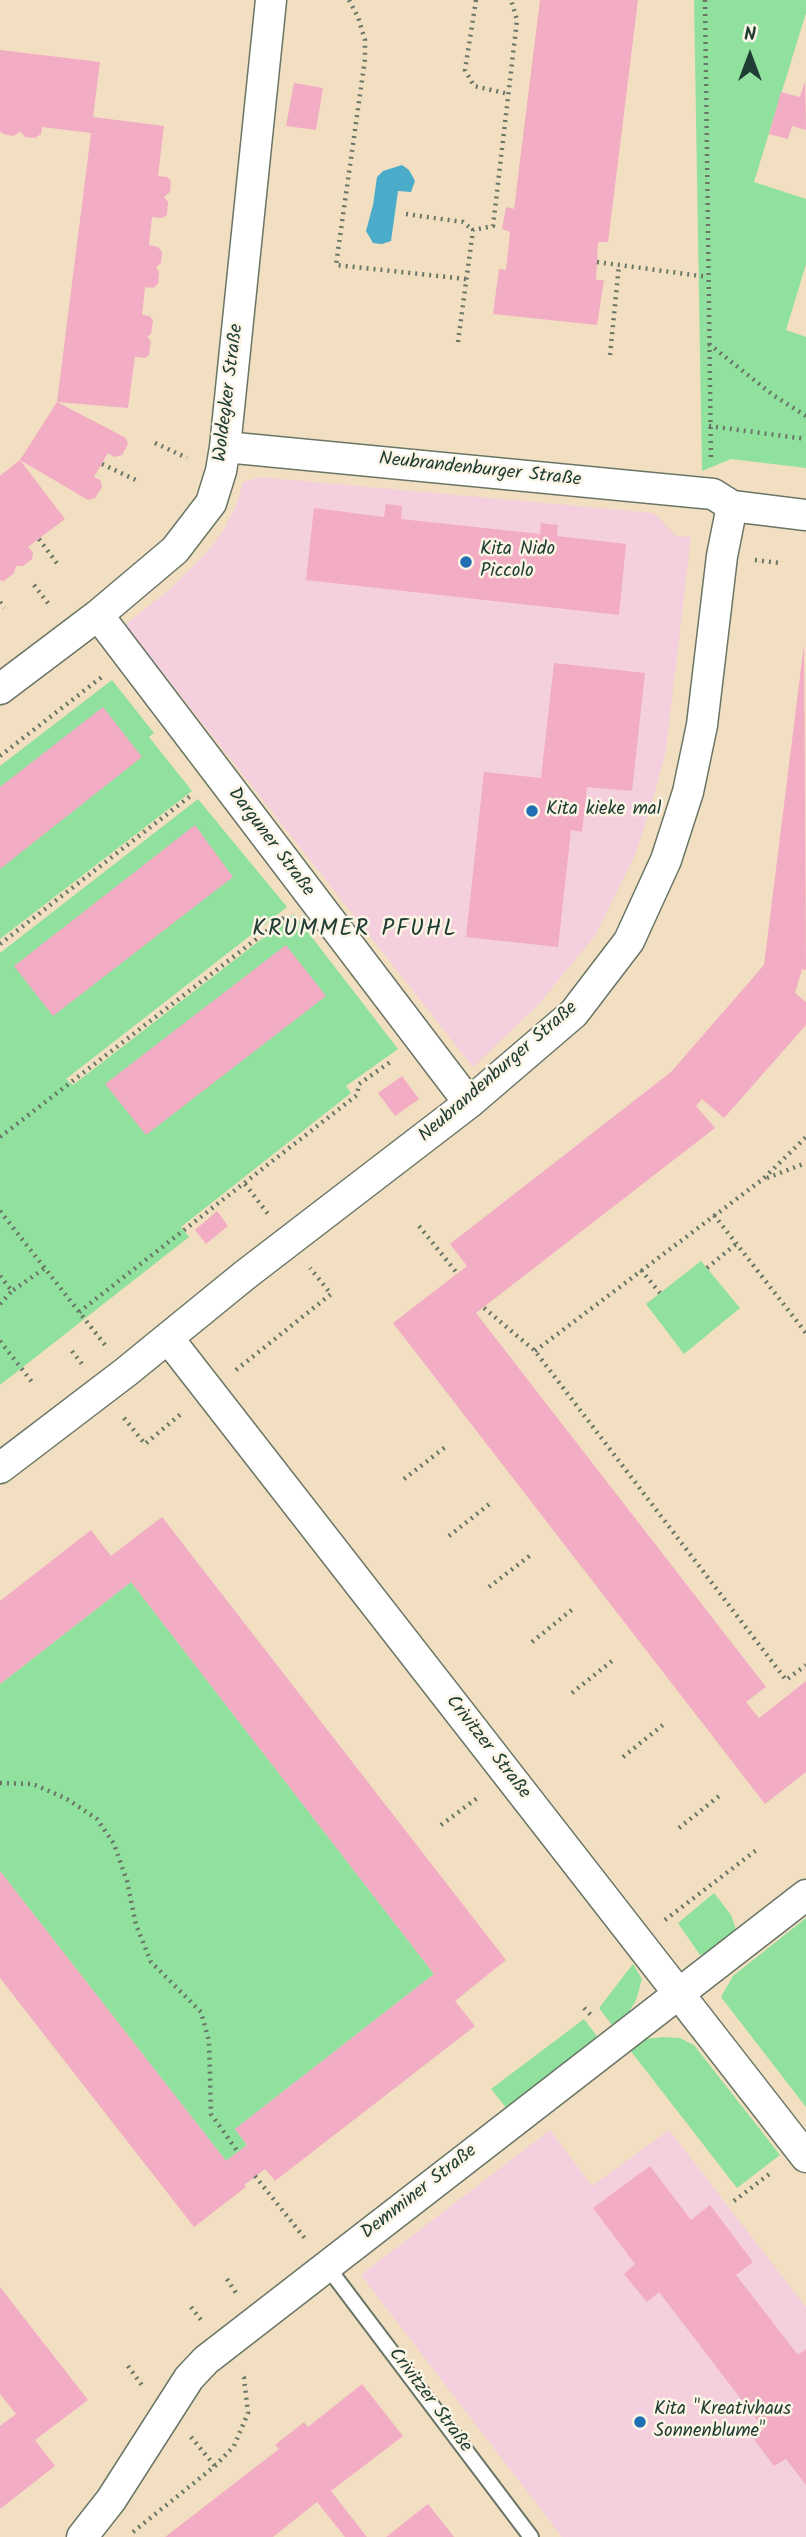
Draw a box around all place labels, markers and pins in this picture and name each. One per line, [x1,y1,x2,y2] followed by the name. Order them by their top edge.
[480,540,555,584] place label: Kita Nido Piccolo
[458,554,474,570] marker: Kita Nido Piccolo
[546,800,661,822] place label: Kita kieke mal
[524,803,540,819] marker: Kita kieke mal
[654,2400,791,2444] place label: Kita "Kreativhaus Sonnenblume"
[632,2414,648,2430] marker: Kita "Kreativhaus Sonnenblume"

